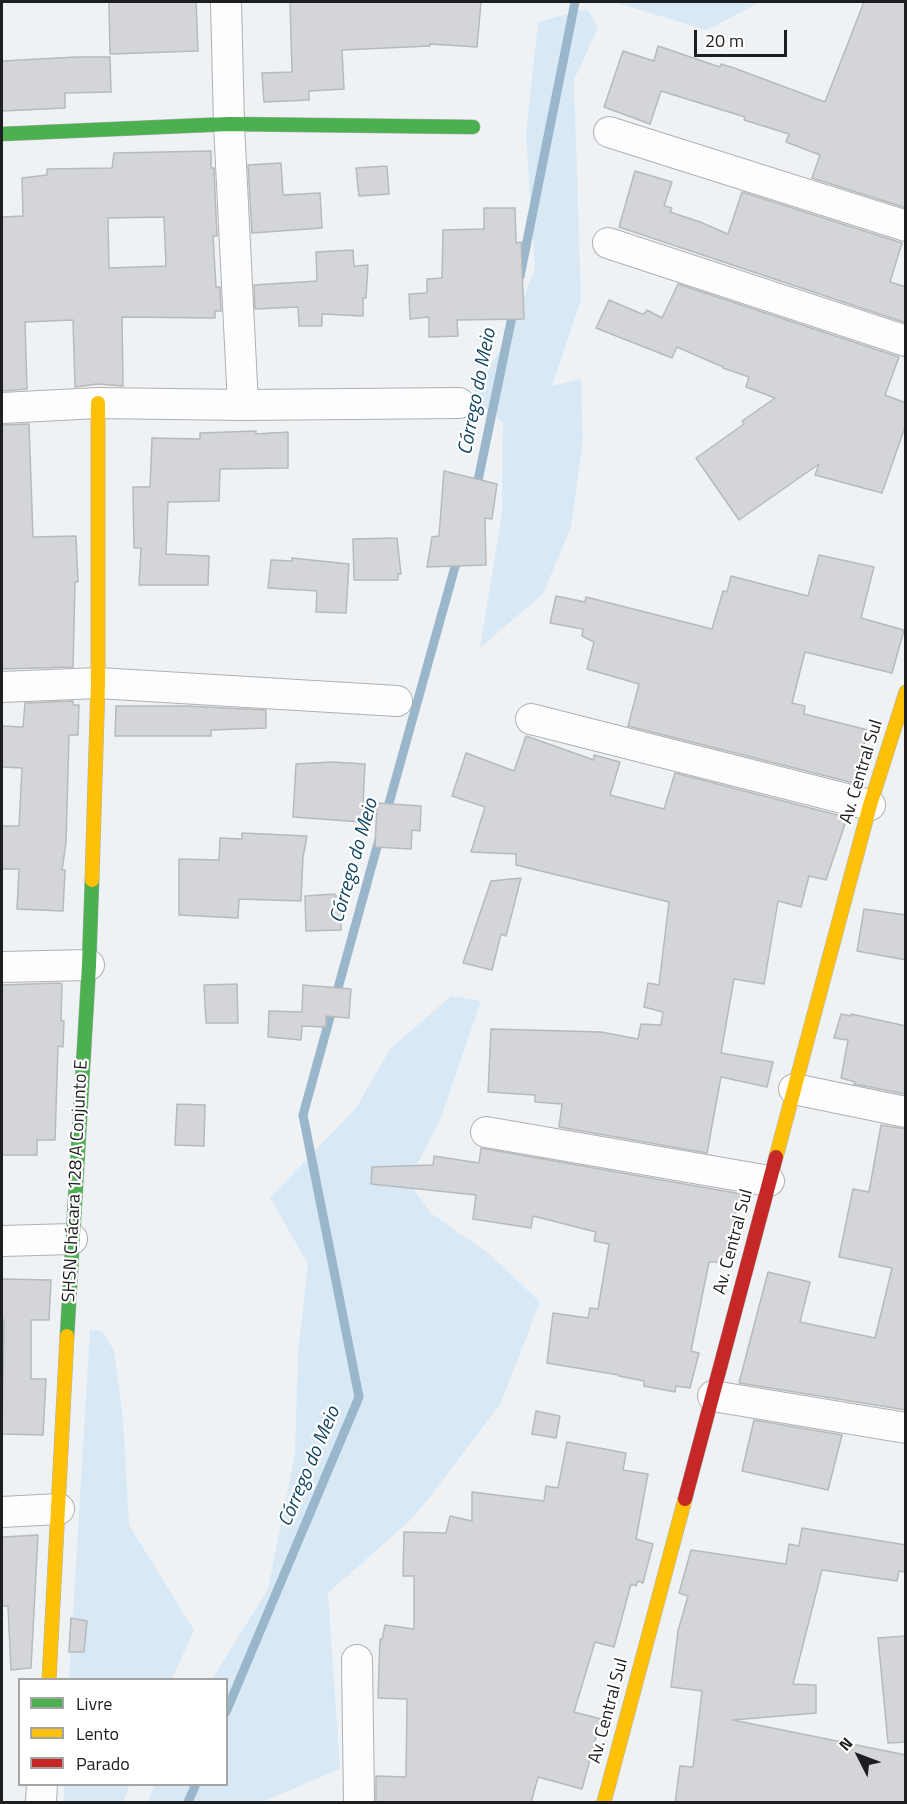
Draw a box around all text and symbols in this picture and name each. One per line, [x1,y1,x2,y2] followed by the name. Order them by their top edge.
[697,18,790,56] scale bar
[705,27,744,54] text: 20 m
[454,327,502,457] water label: Córrego do Meio
[836,717,888,827] street label: Av. Central Sul
[326,796,384,926] water label: Córrego do Meio
[59,1059,93,1303] street label: SHSN Chácara 128 A Conjunto E
[710,1187,758,1297] street label: Av. Central Sul
[274,1403,346,1531] water label: Córrego do Meio
[585,1656,633,1766] street label: Av. Central Sul
[18,1678,228,1786] legend
[76,1690,112,1717] text: Livre
[76,1720,119,1747] text: Lento
[829,1726,889,1786] north arrow
[833,1732,858,1756] text: N
[76,1750,130,1777] text: Parado

